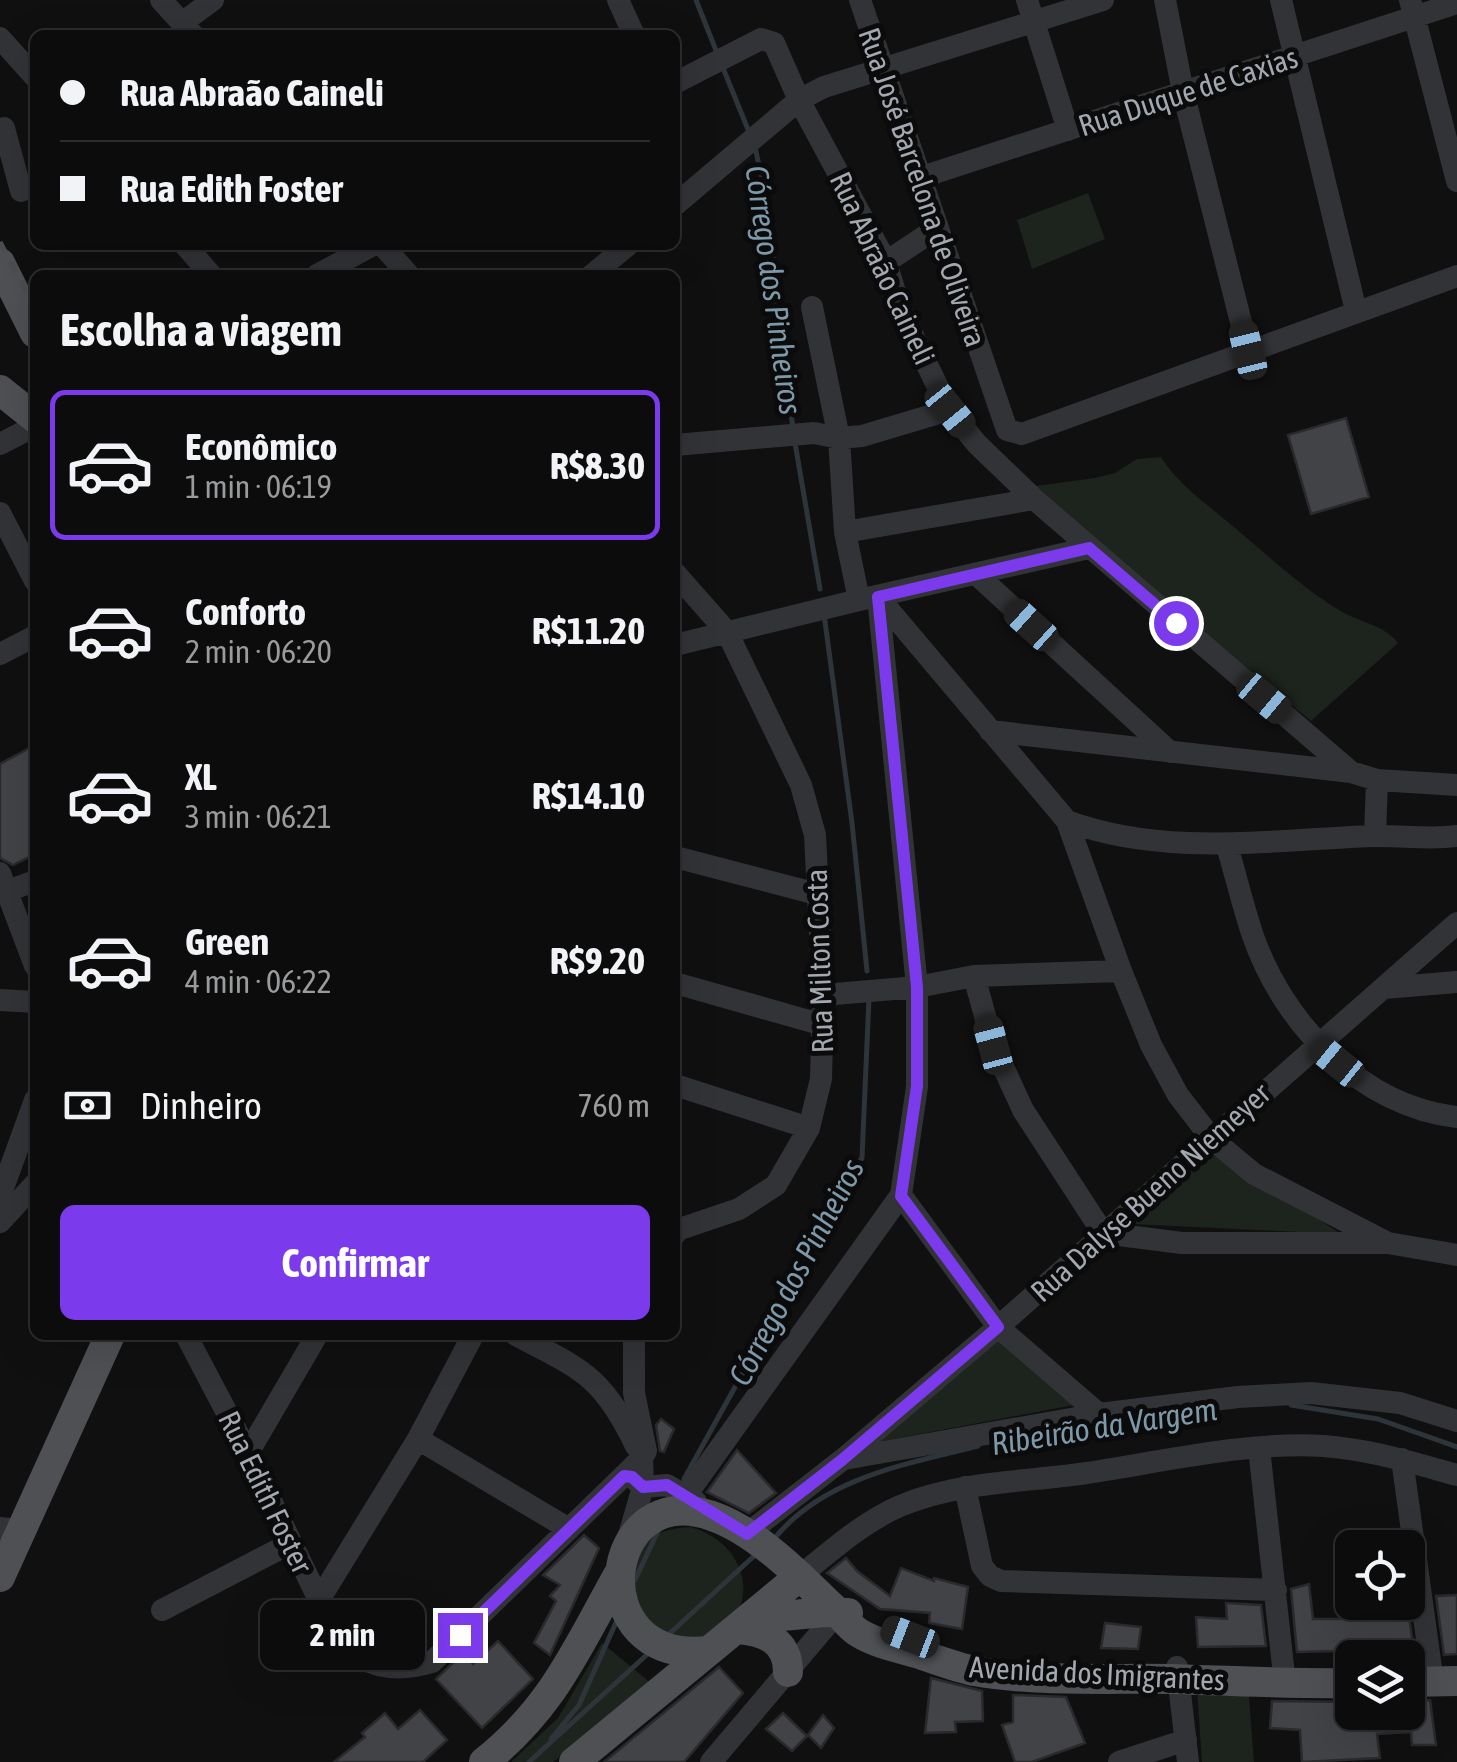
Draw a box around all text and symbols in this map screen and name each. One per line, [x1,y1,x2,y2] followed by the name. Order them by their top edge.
[852,23,994,351] street label: Rua José Barcelona de Oliveira
[1074,40,1302,142] street label: Rua Duque de Caxias
[120,71,384,114] text: Rua Abraão Caineli
[738,163,810,417] water label: Córrego dos Pinheiros
[824,166,942,370] street label: Rua Abraão Caineli
[120,167,343,210] text: Rua Edith Foster
[60,304,342,356] text: Escolha a viagem
[1226,317,1270,383] car
[919,377,981,443] car
[65,420,155,510] icon: car
[185,425,337,468] text: Econômico
[550,444,645,487] text: R$8.30
[185,468,332,505] text: 1 min · 06:19
[65,585,155,675] icon: car
[185,590,306,633] text: Conforto
[999,594,1063,656] car
[1154,601,1199,646] route start
[532,609,645,652] text: R$11.20
[185,633,332,670] text: 2 min · 06:20
[1231,667,1297,729] car
[65,750,155,840] icon: car
[185,755,217,798] text: XL
[532,774,645,817] text: R$14.10
[185,798,332,835] text: 3 min · 06:21
[799,868,839,1054] street label: Rua Milton Costa
[65,915,155,1005] icon: car
[185,920,269,963] text: Green
[550,939,645,982] text: R$9.20
[185,963,332,1000] text: 4 min · 06:22
[971,1012,1015,1078] car
[1304,1031,1370,1093] car
[1024,1075,1277,1308] street label: Rua Dalyse Bueno Niemeyer
[60,1078,115,1133] icon: cash
[140,1084,262,1127] text: Dinheiro
[577,1087,650,1124] text: 760 m
[721,1152,871,1392] water label: Córrego dos Pinheiros
[60,1205,650,1320] button: Confirmar
[989,1390,1219,1462] water label: Ribeirão da Vargem
[212,1406,320,1579] street label: Rua Edith Foster
[1335,1530,1425,1730] map controls
[1335,1530,1425,1620] button: locate
[260,1600,425,1670] callout: 2 min
[877,1612,943,1662] car
[438,1613,483,1658] route end
[310,1616,375,1653] text: 2 min
[1335,1640,1425,1730] button: layers
[969,1649,1225,1697] street label: Avenida dos Imigrantes

